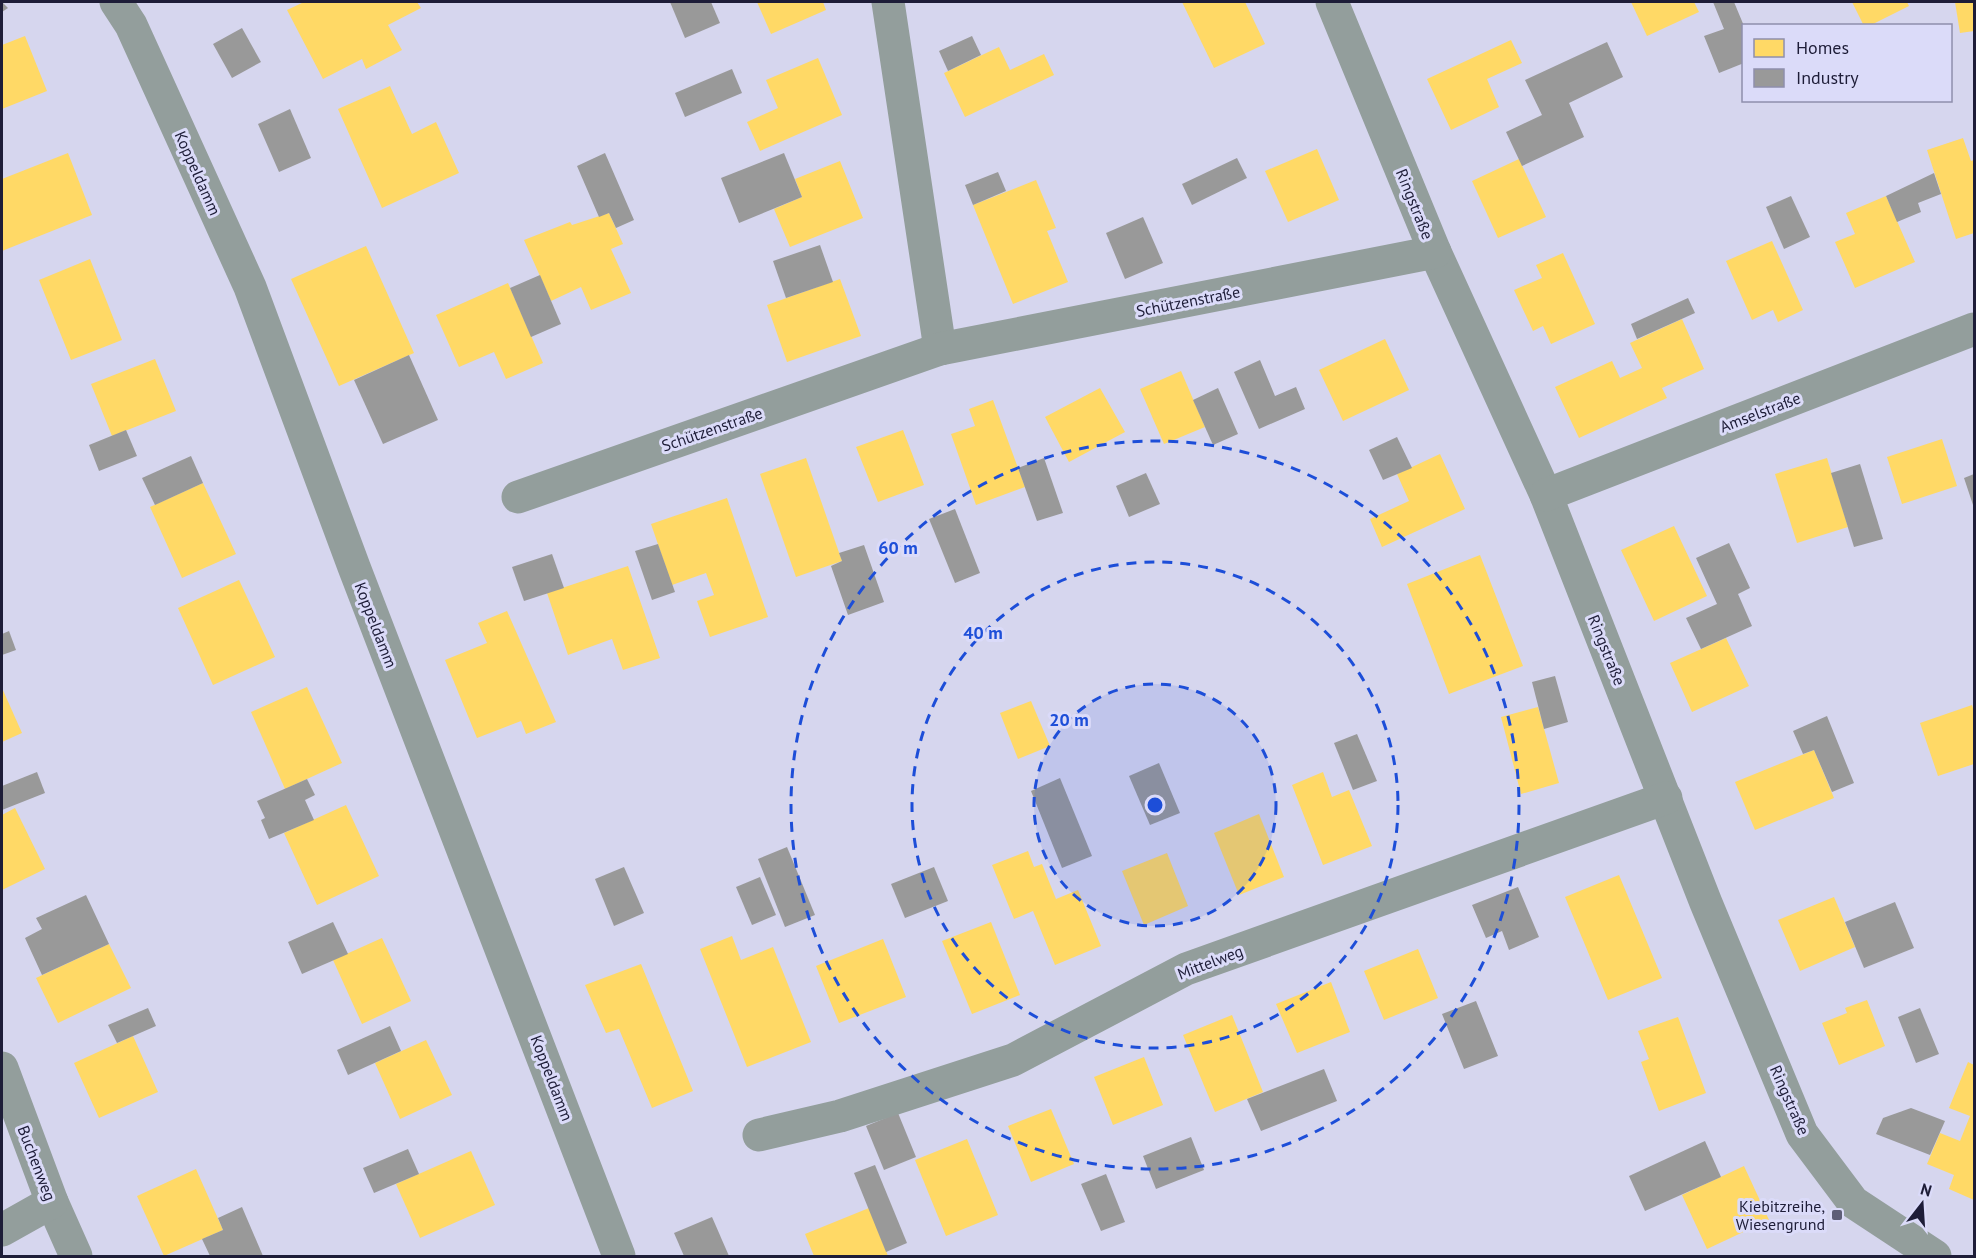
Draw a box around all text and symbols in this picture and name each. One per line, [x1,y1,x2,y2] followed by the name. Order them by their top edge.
[1742,24,1952,102] legend
[1796,36,1849,59] text: Homes
[1796,66,1859,89] text: Industry
[171,128,225,218] street label: Koppeldamm
[1392,166,1438,242] street label: Ringstraße
[1134,281,1242,321] street label: Schützenstraße
[1717,387,1803,437] street label: Amselstraße
[659,402,765,456] street label: Schützenstraße
[878,536,918,559] text: 60 m
[350,579,402,671] street label: Koppeldamm
[1584,612,1630,688] street label: Ringstraße
[963,621,1003,644] text: 40 m
[1049,708,1089,731] text: 20 m
[1145,795,1165,815] centre of rings
[1174,940,1246,984] street label: Mittelweg
[526,1032,578,1124] street label: Koppeldamm
[1766,1062,1814,1138] street label: Ringstraße
[14,1123,60,1203] street label: Buchenweg
[1892,1174,1952,1234] north arrow
[1918,1179,1934,1201] text: N
[1736,1196,1825,1234] place label: Kiebitzreihe, Wiesengrund
[1830,1208,1844,1222] marker: Kiebitzreihe, Wiesengrund

